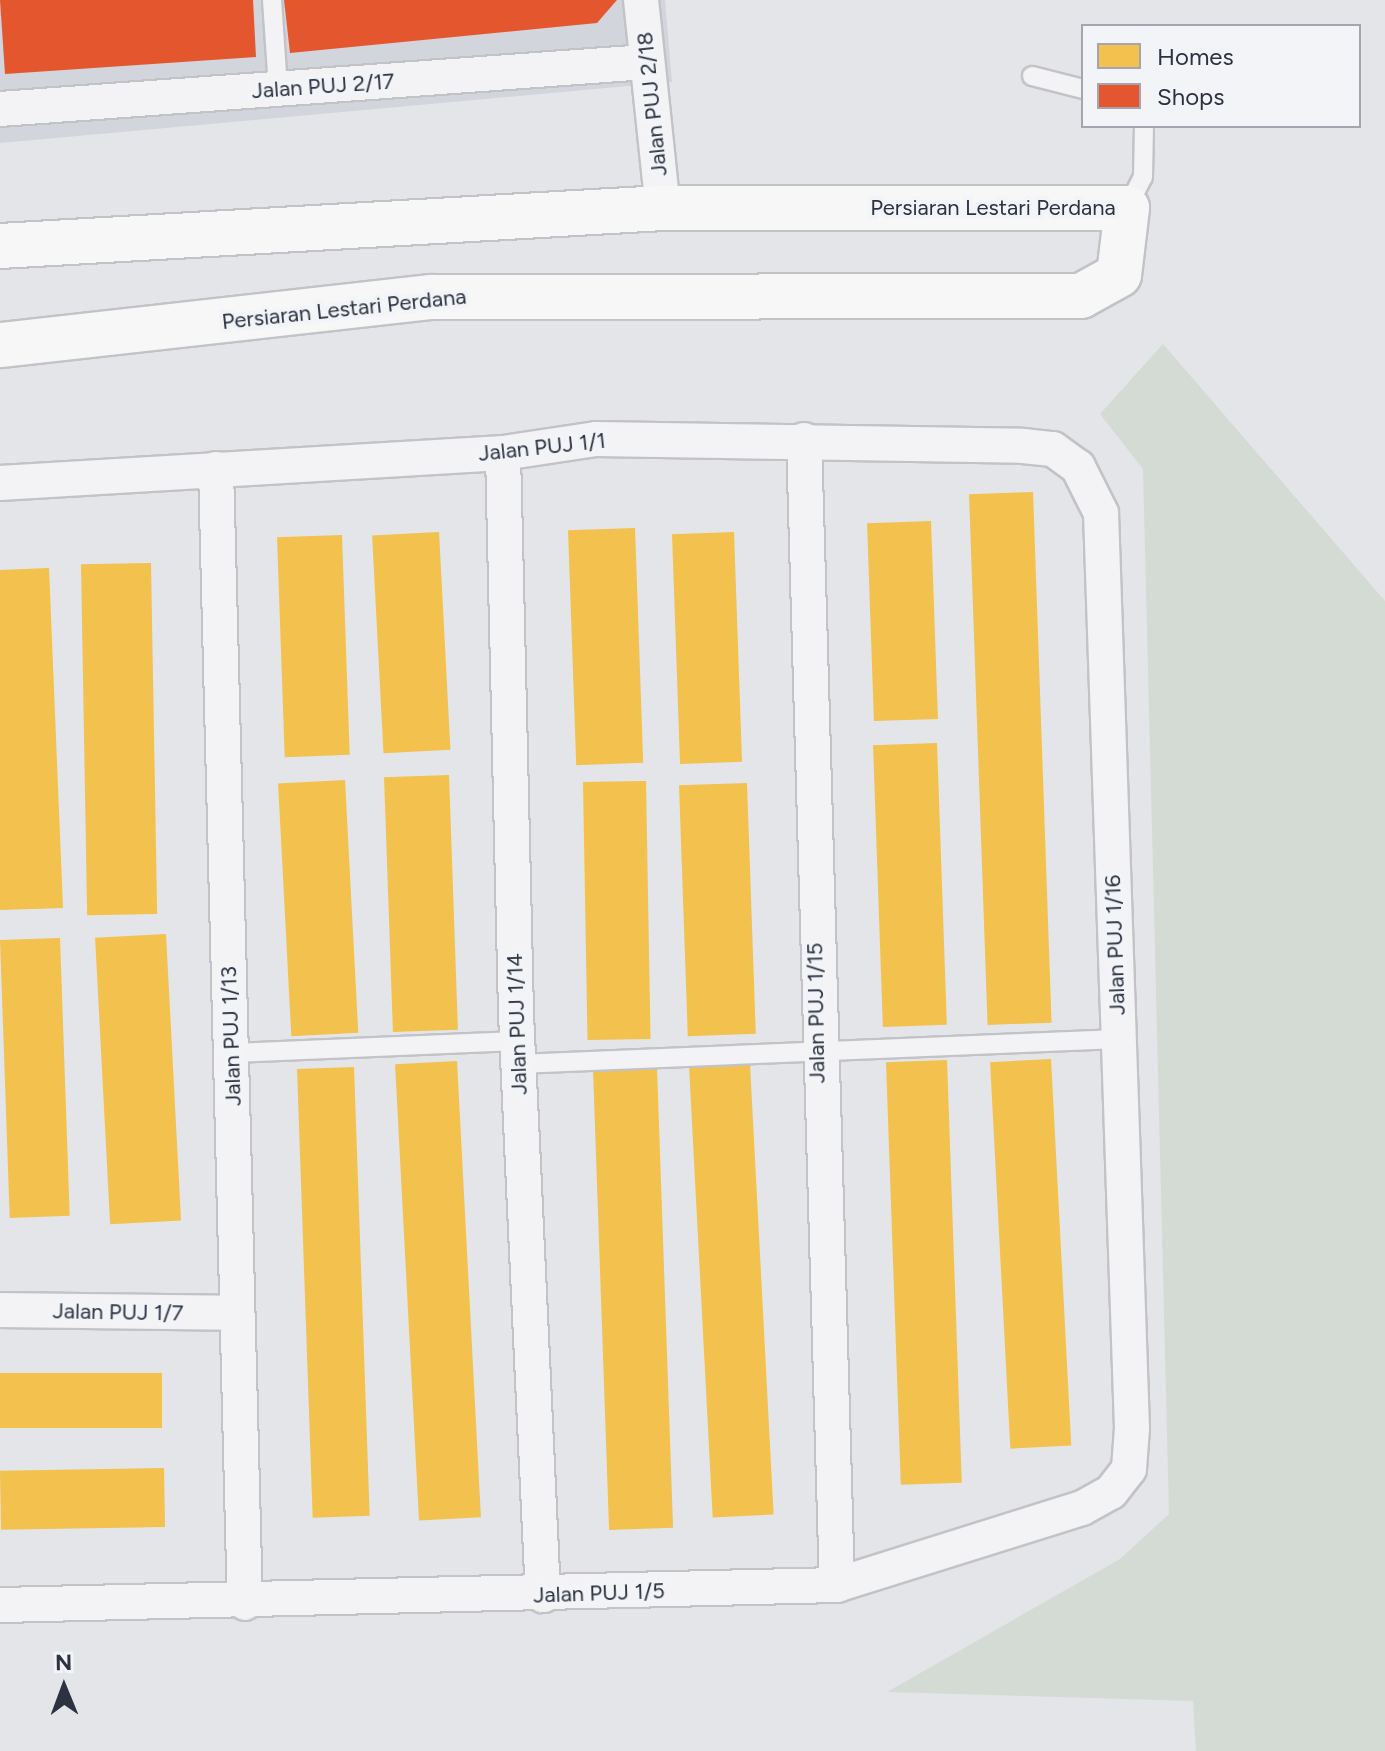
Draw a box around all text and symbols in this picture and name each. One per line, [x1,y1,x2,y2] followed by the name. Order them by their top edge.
[1081,24,1361,128] legend
[631,31,673,177] street label: Jalan PUJ 2/18
[1157,42,1234,71] text: Homes
[251,68,395,104] street label: Jalan PUJ 2/17
[1157,82,1224,111] text: Shops
[870,195,1116,221] street label: Persiaran Lestari Perdana
[220,283,468,335] street label: Persiaran Lestari Perdana
[477,427,607,467] street label: Jalan PUJ 1/1
[1099,874,1131,1016] street label: Jalan PUJ 1/16
[802,942,830,1084] street label: Jalan PUJ 1/15
[501,953,533,1095] street label: Jalan PUJ 1/14
[215,966,247,1106] street label: Jalan PUJ 1/13
[52,1298,184,1326] street label: Jalan PUJ 1/7
[533,1578,665,1608] street label: Jalan PUJ 1/5
[24,1647,104,1727] north arrow
[55,1649,72,1676] text: N

